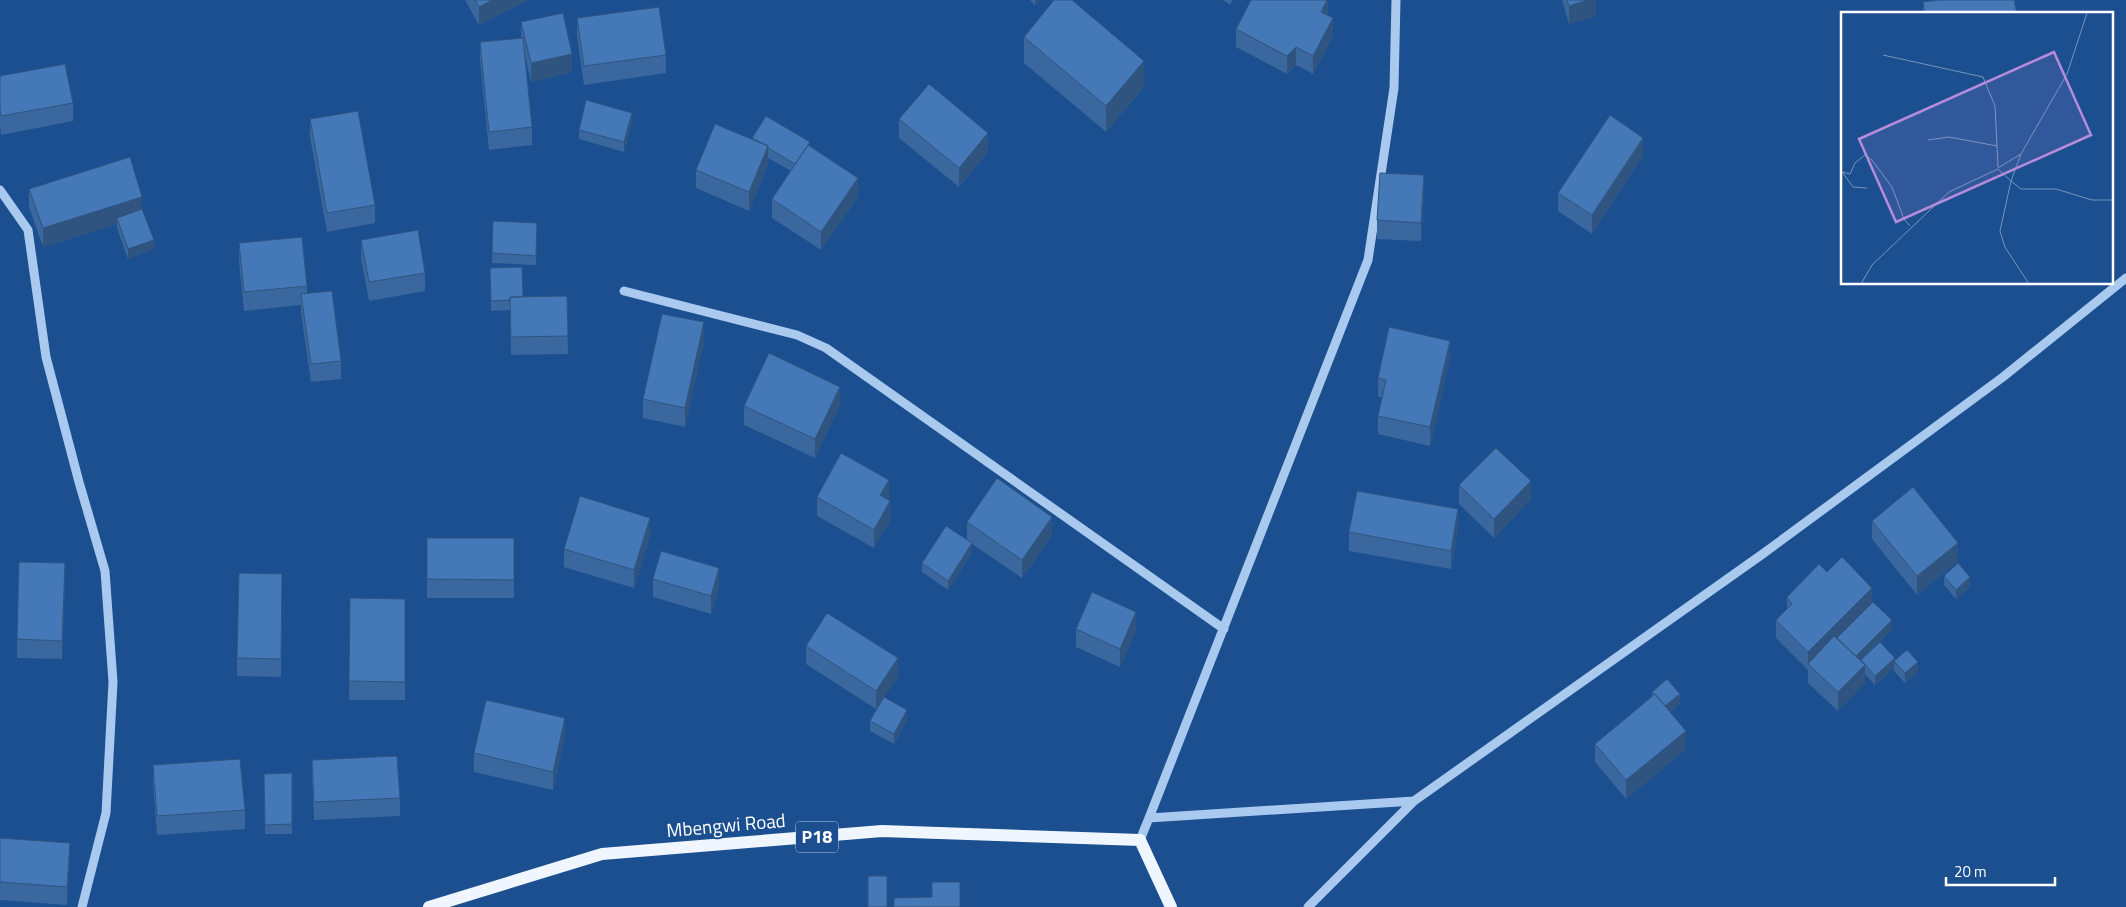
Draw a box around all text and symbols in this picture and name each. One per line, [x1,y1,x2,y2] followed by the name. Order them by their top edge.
[1841,12,2114,285] inset map
[665,805,787,844] street label: Mbengwi Road
[796,822,838,852] road number: P18
[1946,854,2055,886] scale bar
[1954,860,1987,883] text: 20 m

